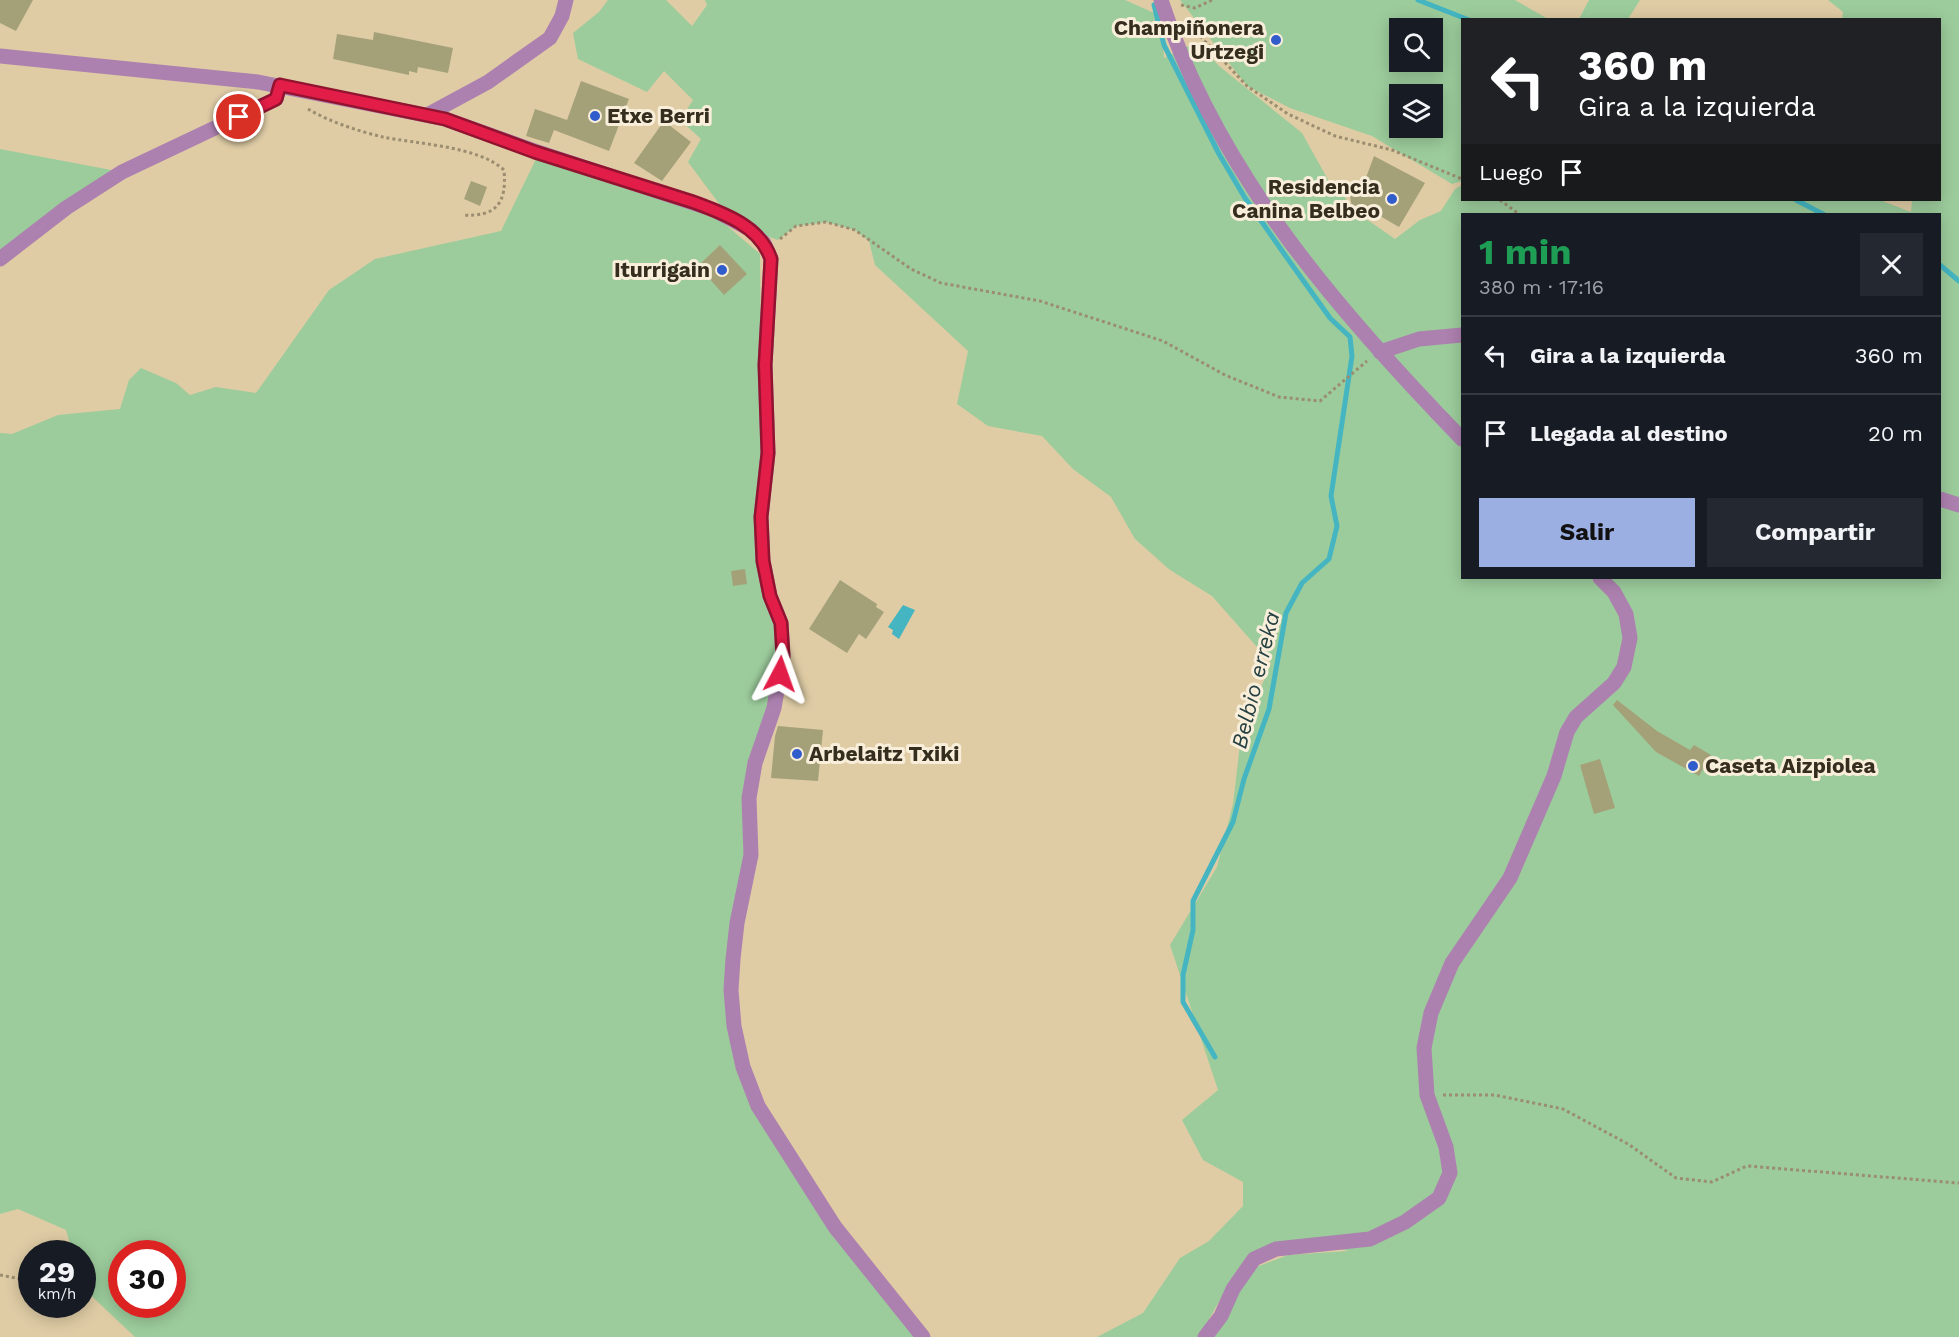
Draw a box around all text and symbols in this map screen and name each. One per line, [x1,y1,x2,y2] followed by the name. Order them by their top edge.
[1114,15,1265,64] place label: Champiñonera Urtzegi
[1389,18,1443,138] map controls
[1389,18,1443,72] button: search
[1269,33,1283,47] marker: Champiñonera Urtzegi
[1578,41,1707,90] text: 360 m
[1479,42,1557,120] icon: left
[1389,84,1443,138] button: layers
[213,91,264,142] pin
[1578,91,1816,123] text: Gira a la izquierda
[222,100,255,133] icon: arrive
[607,103,710,128] place label: Etxe Berri
[588,109,602,123] marker: Etxe Berri
[1555,156,1588,189] icon: arrive
[1479,160,1543,185] text: Luego
[1232,174,1381,223] place label: Residencia Canina Belbeo
[1385,192,1399,206] marker: Residencia Canina Belbeo
[1479,231,1571,273] text: 1 min
[1860,233,1923,296] button: close
[614,257,710,282] place label: Iturrigain
[715,263,729,277] marker: Iturrigain
[1479,275,1604,299] text: 380 m · 17:16
[1479,339,1512,372] icon: left
[1530,343,1726,368] text: Gira a la izquierda
[1855,343,1923,368] text: 360 m
[1479,417,1512,450] icon: arrive
[1530,421,1728,446] text: Llegada al destino
[1868,421,1923,446] text: 20 m
[1479,498,1695,567] button: Salir
[1707,498,1923,567] button: Compartir
[1226,609,1285,751] water label: Belbio erreka
[748,642,812,706] position arrow
[809,741,959,766] place label: Arbelaitz Txiki
[790,747,804,761] marker: Arbelaitz Txiki
[1705,753,1877,778] place label: Caseta Aizpiolea
[1686,759,1700,773] marker: Caseta Aizpiolea
[108,1240,186,1318] speed limit sign: 30
[39,1254,75,1289] text: 29
[38,1285,76,1303] text: km/h

